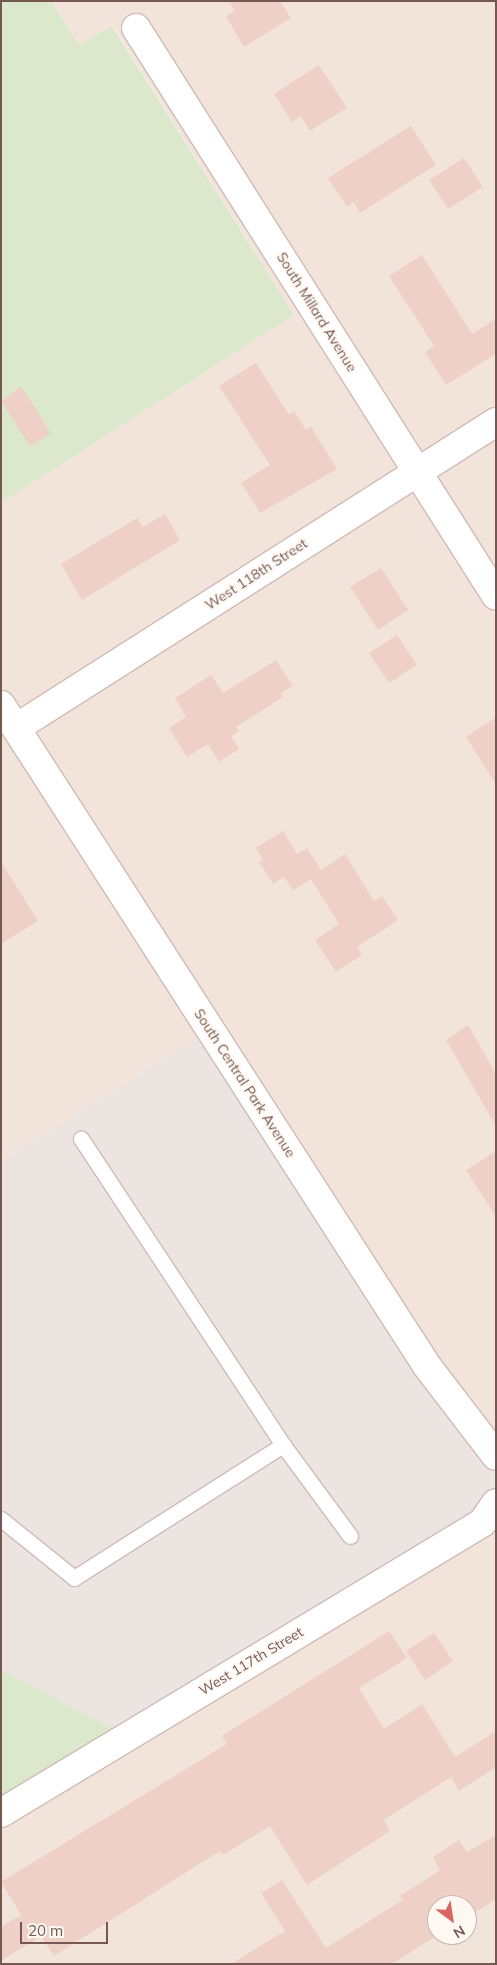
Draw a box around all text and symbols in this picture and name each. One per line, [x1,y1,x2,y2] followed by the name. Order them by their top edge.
[273,249,361,375] street label: South Millard Avenue
[202,535,310,613] street label: West 118th Street
[191,1006,299,1160] street label: South Central Park Avenue
[196,1623,306,1699] street label: West 117th Street
[427,1895,477,1945] north arrow
[22,1912,110,1944] scale bar
[28,1921,63,1940] text: 20 m
[450,1922,468,1942] text: N

